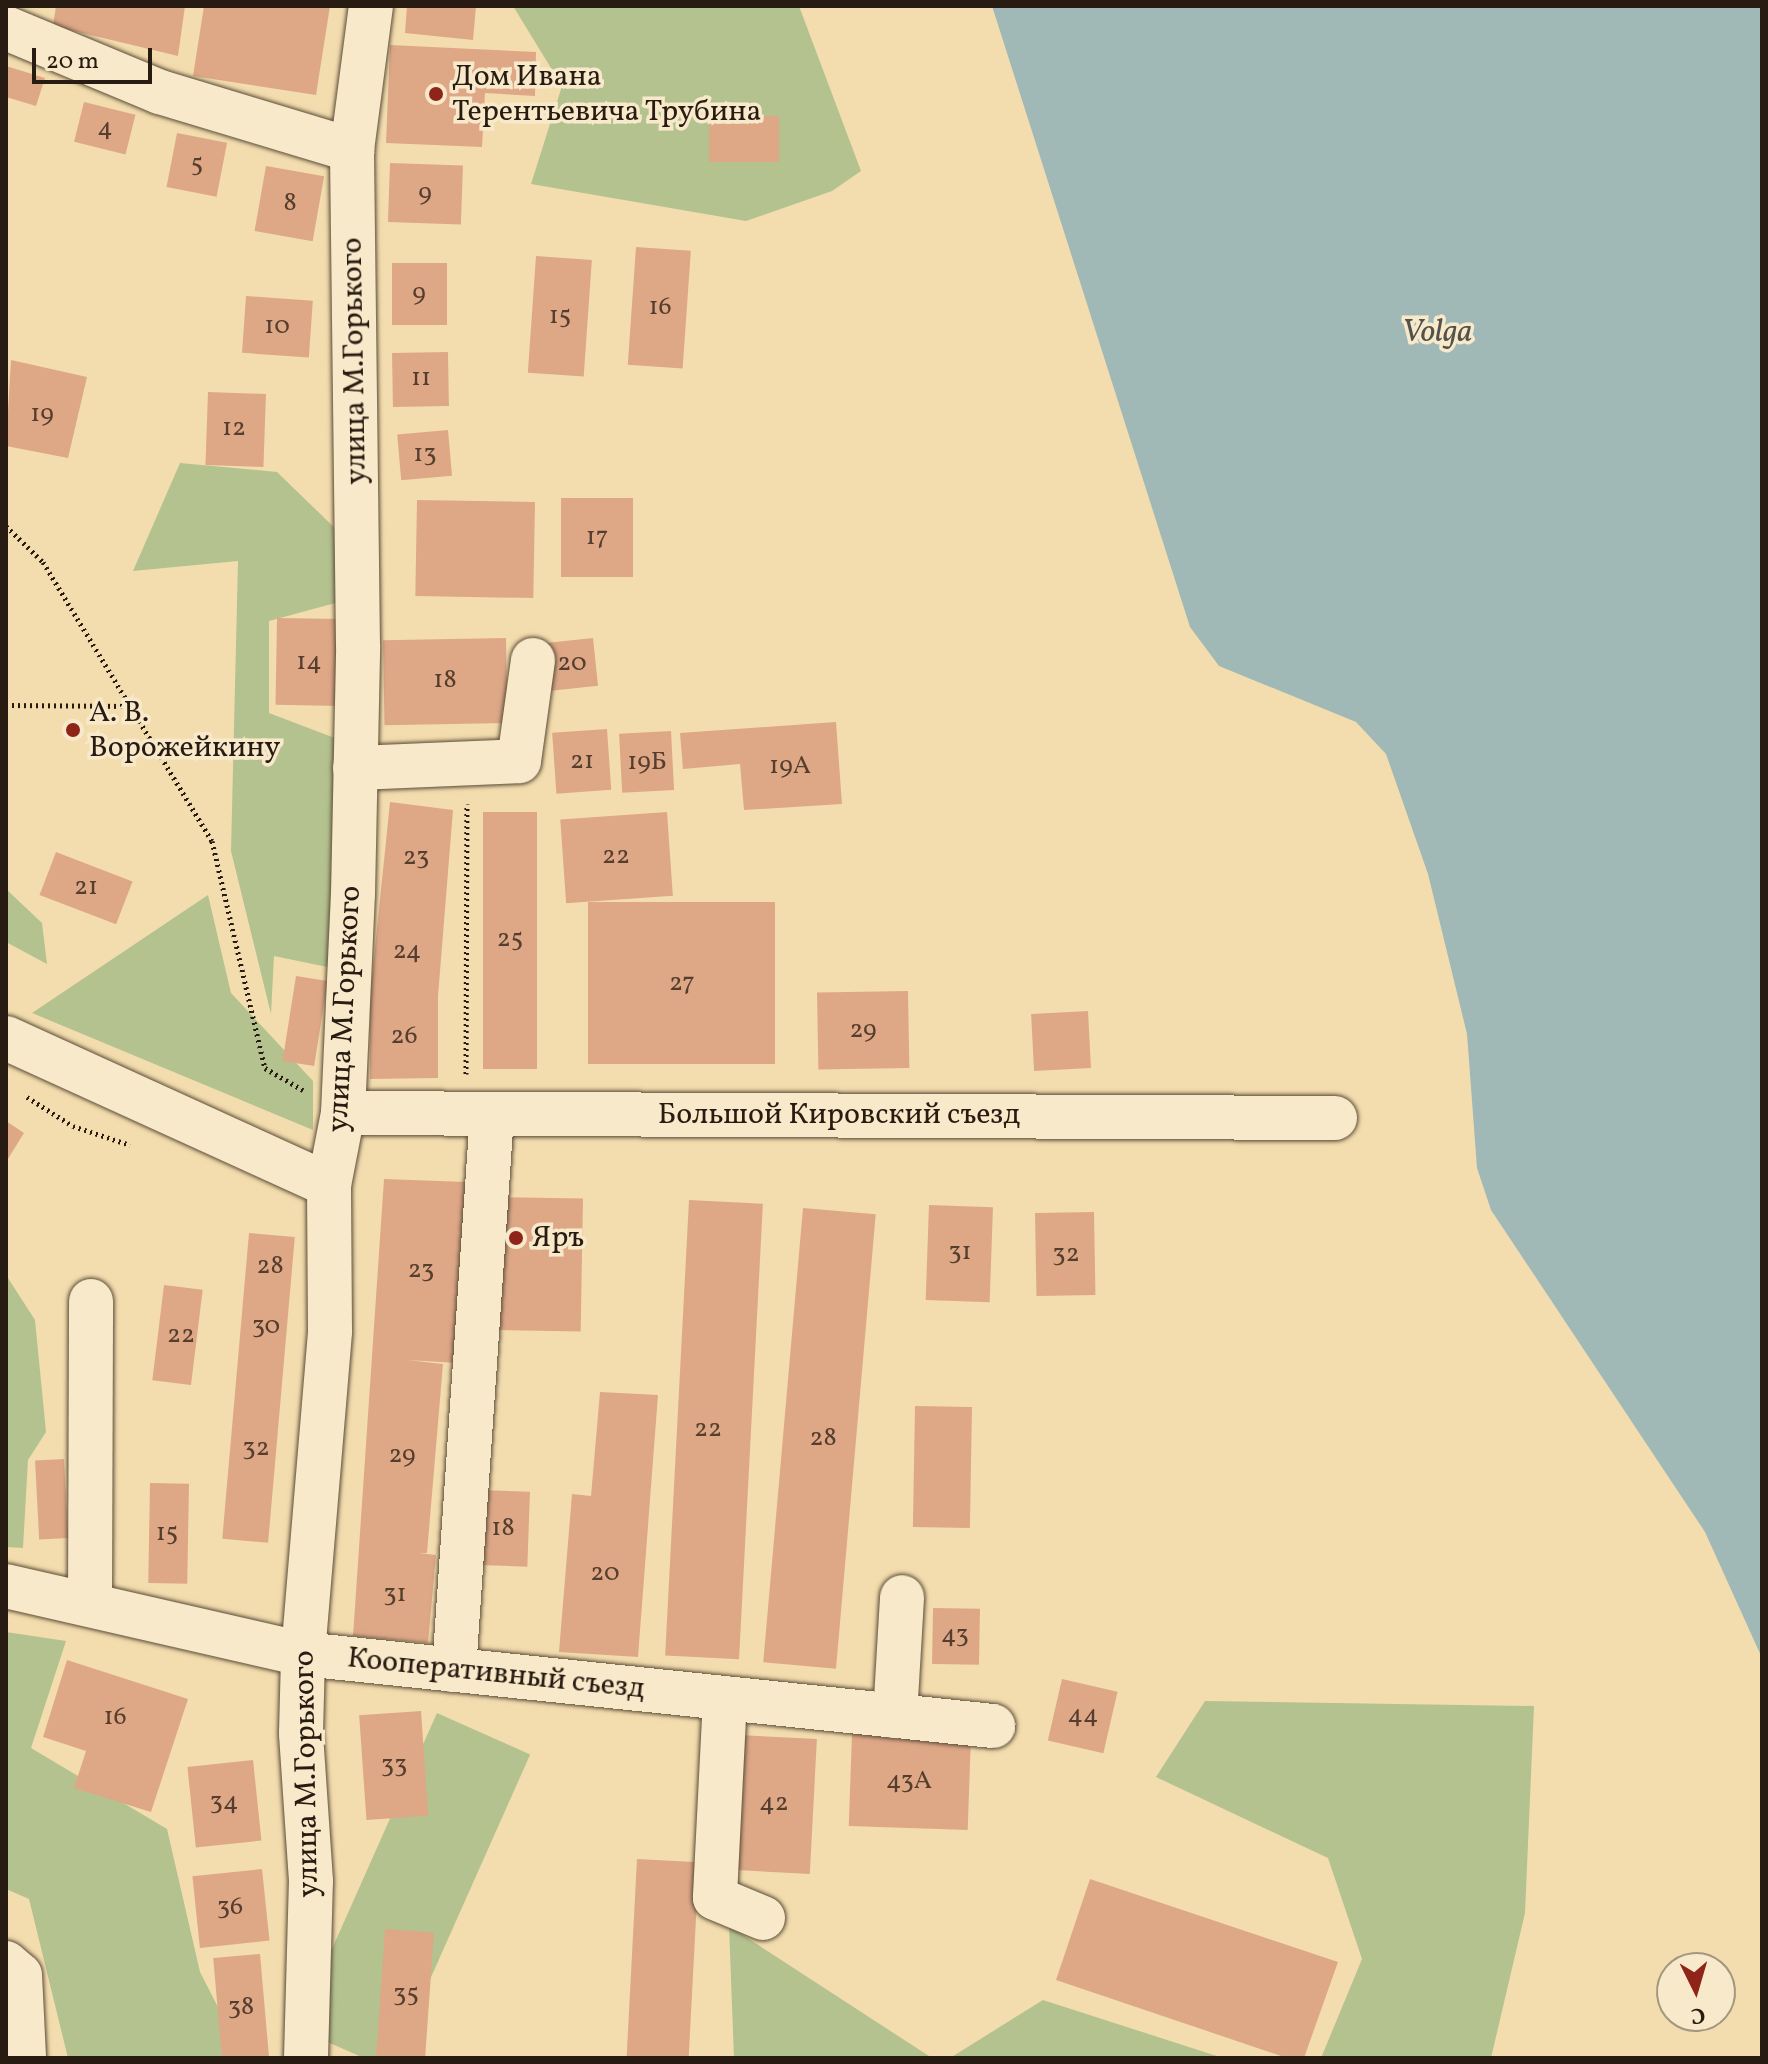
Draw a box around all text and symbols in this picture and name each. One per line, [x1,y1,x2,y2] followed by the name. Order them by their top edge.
[36,32,156,82] scale bar
[46,45,99,79] text: 20 m
[452,59,762,130] place label: Дом Ивана Терентьевича Трубина
[427,85,445,103] marker: Дом Ивана Терентьевича Трубина
[97,113,113,145] house number: 4
[191,149,203,181] house number: 5
[418,178,432,210] house number: 9
[283,188,297,220] house number: 8
[335,237,375,485] street label: улица М.Горького
[412,278,426,310] house number: 9
[648,292,672,324] house number: 16
[549,301,571,333] house number: 15
[264,311,290,343] house number: 10
[1402,314,1472,352] water label: Volga
[411,363,431,395] house number: 11
[30,399,54,431] house number: 19
[222,413,246,445] house number: 12
[413,439,437,471] house number: 13
[586,522,608,554] house number: 17
[296,647,322,679] house number: 14
[557,648,587,680] house number: 20
[433,665,457,697] house number: 18
[89,695,281,766] place label: А. В. Ворожейкину
[64,721,82,739] marker: А. В. Ворожейкину
[570,746,594,778] house number: 21
[627,747,667,779] house number: 19Б
[769,751,811,783] house number: 19А
[602,841,630,873] house number: 22
[403,842,429,874] house number: 23
[74,872,98,904] house number: 21
[321,885,369,1133] street label: улица М.Горького
[497,924,523,956] house number: 25
[393,936,421,968] house number: 24
[669,968,695,1000] house number: 27
[849,1015,877,1047] house number: 29
[390,1021,418,1053] house number: 26
[658,1097,1020,1133] street label: Большой Кировский съезд
[532,1220,584,1256] place label: Яръ
[507,1229,525,1247] marker: Яръ
[948,1237,972,1269] house number: 31
[1052,1239,1080,1271] house number: 32
[256,1251,284,1283] house number: 28
[408,1255,434,1287] house number: 23
[252,1311,280,1343] house number: 30
[167,1320,195,1352] house number: 22
[694,1414,722,1446] house number: 22
[809,1423,837,1455] house number: 28
[242,1433,270,1465] house number: 32
[388,1440,416,1472] house number: 29
[491,1513,515,1545] house number: 18
[156,1518,178,1550] house number: 15
[590,1558,620,1590] house number: 20
[383,1579,407,1611] house number: 31
[941,1620,969,1652] house number: 43
[345,1640,647,1708] street label: Кооперативный съезд
[287,1650,327,1898] street label: улица М.Горького
[1067,1700,1099,1732] house number: 44
[103,1702,127,1734] house number: 16
[381,1750,407,1782] house number: 33
[886,1766,932,1798] house number: 43А
[210,1787,238,1819] house number: 34
[759,1788,789,1820] house number: 42
[217,1892,243,1924] house number: 36
[1656,1952,1736,2032] north arrow
[393,1979,419,2011] house number: 35
[228,1992,254,2024] house number: 38
[1690,1998,1706,2030] text: С

